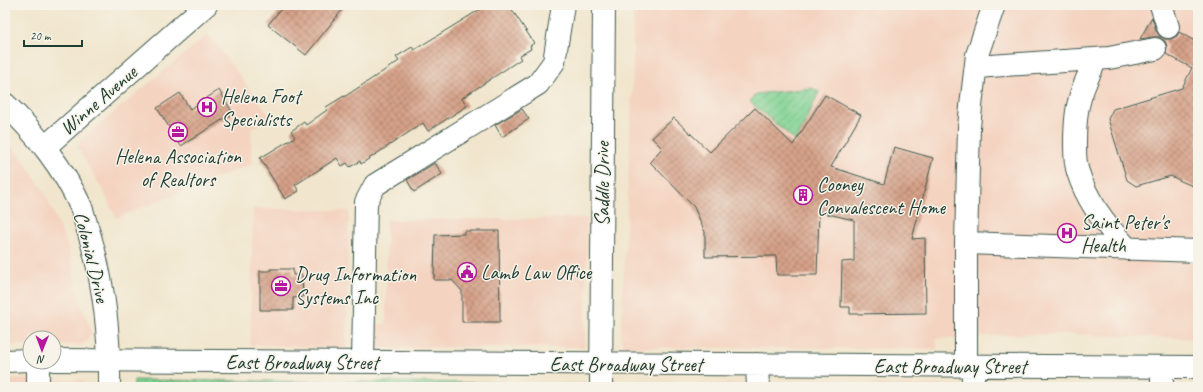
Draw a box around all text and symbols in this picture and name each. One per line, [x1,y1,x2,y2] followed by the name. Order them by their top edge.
[24,22,82,48] scale bar
[30,28,52,44] text: 20 m
[55,59,143,141] street label: Winne Avenue
[221,84,304,132] place label: Helena Foot Specialists
[196,96,218,118] hospital icon: Helena Foot Specialists
[167,121,189,143] office icon: Helena Association of Realtors
[590,140,615,226] street label: Saddle Drive
[115,144,242,192] place label: Helena Association of Realtors
[817,172,946,220] place label: Cooney Convalescent Home
[792,184,814,206] building icon: Cooney Convalescent Home
[68,209,115,306] street label: Colonial Drive
[1081,210,1171,258] place label: Saint Peter's Health
[1056,222,1078,244] hospital icon: Saint Peter's Health
[481,260,593,285] place label: Lamb Law Office
[456,261,478,283] public building icon: Lamb Law Office
[295,262,417,310] place label: Drug Information Systems Inc
[270,275,292,297] office icon: Drug Information Systems Inc
[22,330,62,370] north arrow
[226,350,382,375] street label: East Broadway Street
[550,352,706,377] street label: East Broadway Street
[36,353,45,367] text: N
[874,354,1030,379] street label: East Broadway Street

